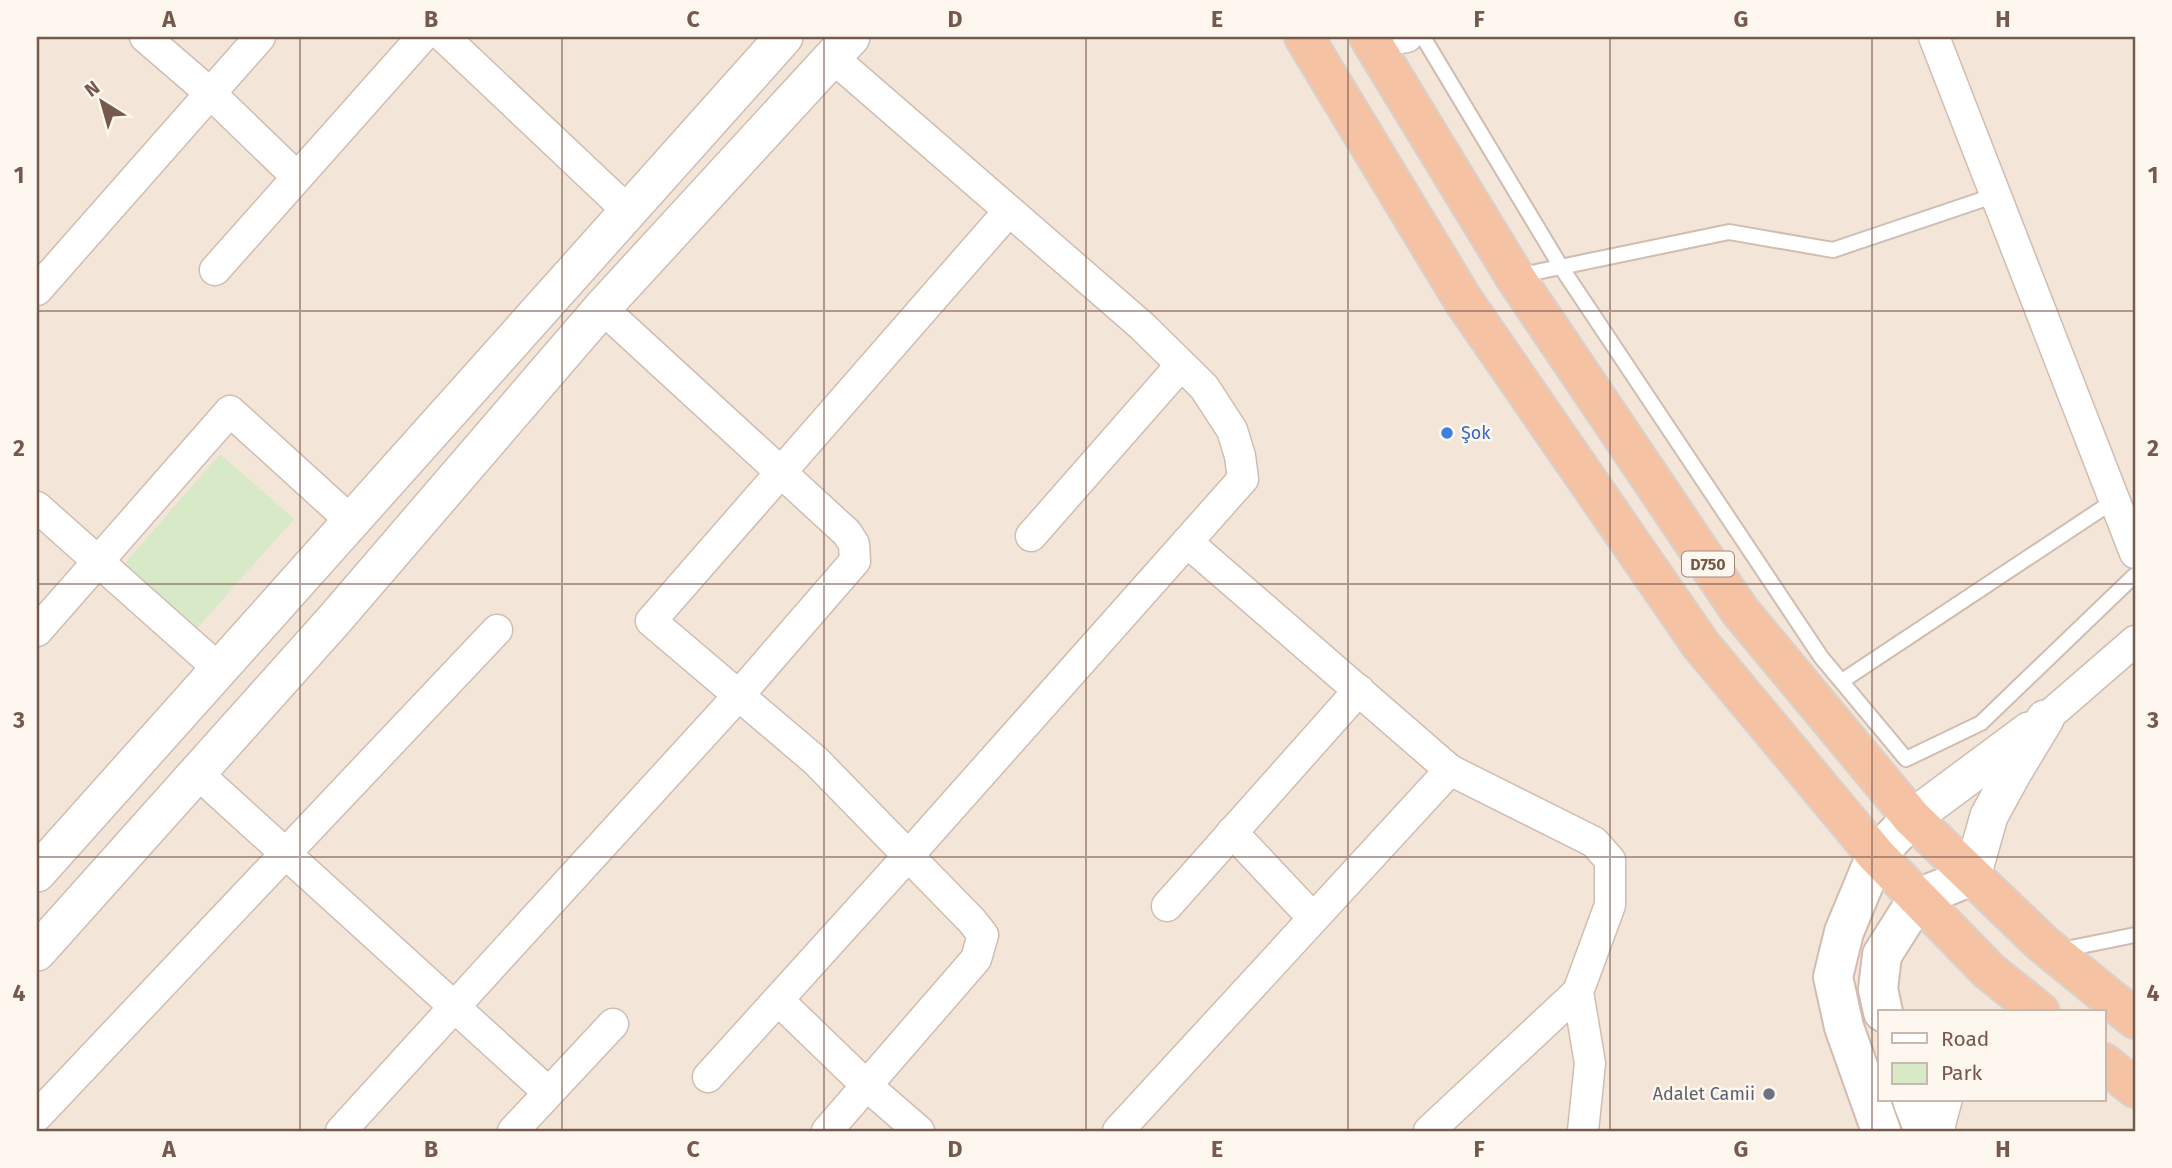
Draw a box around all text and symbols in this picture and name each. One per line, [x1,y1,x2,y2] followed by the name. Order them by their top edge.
[161,5,176,33] text: A
[424,5,438,33] text: B
[686,5,700,33] text: C
[948,5,963,33] text: D
[1211,5,1223,33] text: E
[1473,5,1485,33] text: F
[1734,5,1748,33] text: G
[1995,5,2011,33] text: H
[66,66,136,136] north arrow
[80,76,104,102] text: N
[14,161,24,189] text: 1
[2148,161,2158,189] text: 1
[1461,422,1491,444] place label: Şok
[1439,425,1455,441] marker: Şok
[13,434,25,462] text: 2
[2147,434,2159,462] text: 2
[1682,552,1734,576] road number: D750
[12,706,25,734] text: 3
[2146,706,2159,734] text: 3
[13,979,26,1007] text: 4
[2147,979,2160,1007] text: 4
[1878,1010,2106,1102] legend
[1941,1026,1989,1052] text: Road
[1941,1060,1983,1086] text: Park
[1653,1083,1755,1105] place label: Adalet Camii
[1761,1086,1777,1102] marker: Adalet Camii
[161,1135,176,1163] text: A
[424,1135,438,1163] text: B
[686,1135,700,1163] text: C
[948,1135,963,1163] text: D
[1211,1135,1223,1163] text: E
[1473,1135,1485,1163] text: F
[1734,1135,1748,1163] text: G
[1995,1135,2011,1163] text: H

